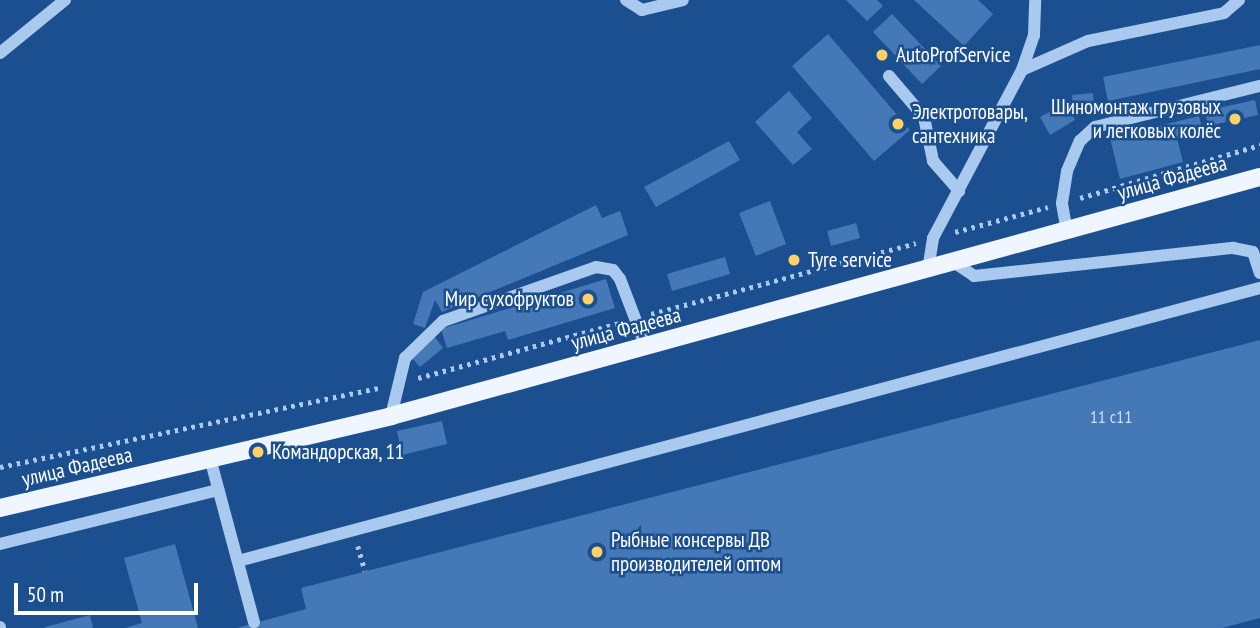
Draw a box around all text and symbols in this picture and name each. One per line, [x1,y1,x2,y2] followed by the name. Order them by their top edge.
[896,42,1011,68] place label: AutoProfService
[874,47,890,63] marker: AutoProfService
[1051,94,1221,144] place label: Шиномонтаж грузовых и легковых колёс
[912,99,1028,149] place label: Электротовары, сантехника
[1227,111,1243,127] marker: Шиномонтаж грузовых и легковых колёс
[890,116,906,132] marker: Электротовары, сантехника
[1114,150,1230,206] street label: улица Фадеева
[808,247,892,273] place label: Tyre service
[786,252,802,268] marker: Tyre service
[445,286,574,312] place label: Мир сухофруктов
[580,291,596,307] marker: Мир сухофруктов
[568,302,684,356] street label: улица Фадеева
[1090,406,1132,428] house number: 11 с11
[272,439,406,465] place label: Командорская, 11
[19,442,135,492] street label: улица Фадеева
[250,444,266,460] marker: Командорская, 11
[611,527,781,577] place label: Рыбные консервы ДВ производителей оптом
[589,544,605,560] marker: Рыбные консервы ДВ производителей оптом
[18,568,201,612] scale bar
[27,581,64,608] text: 50 m

